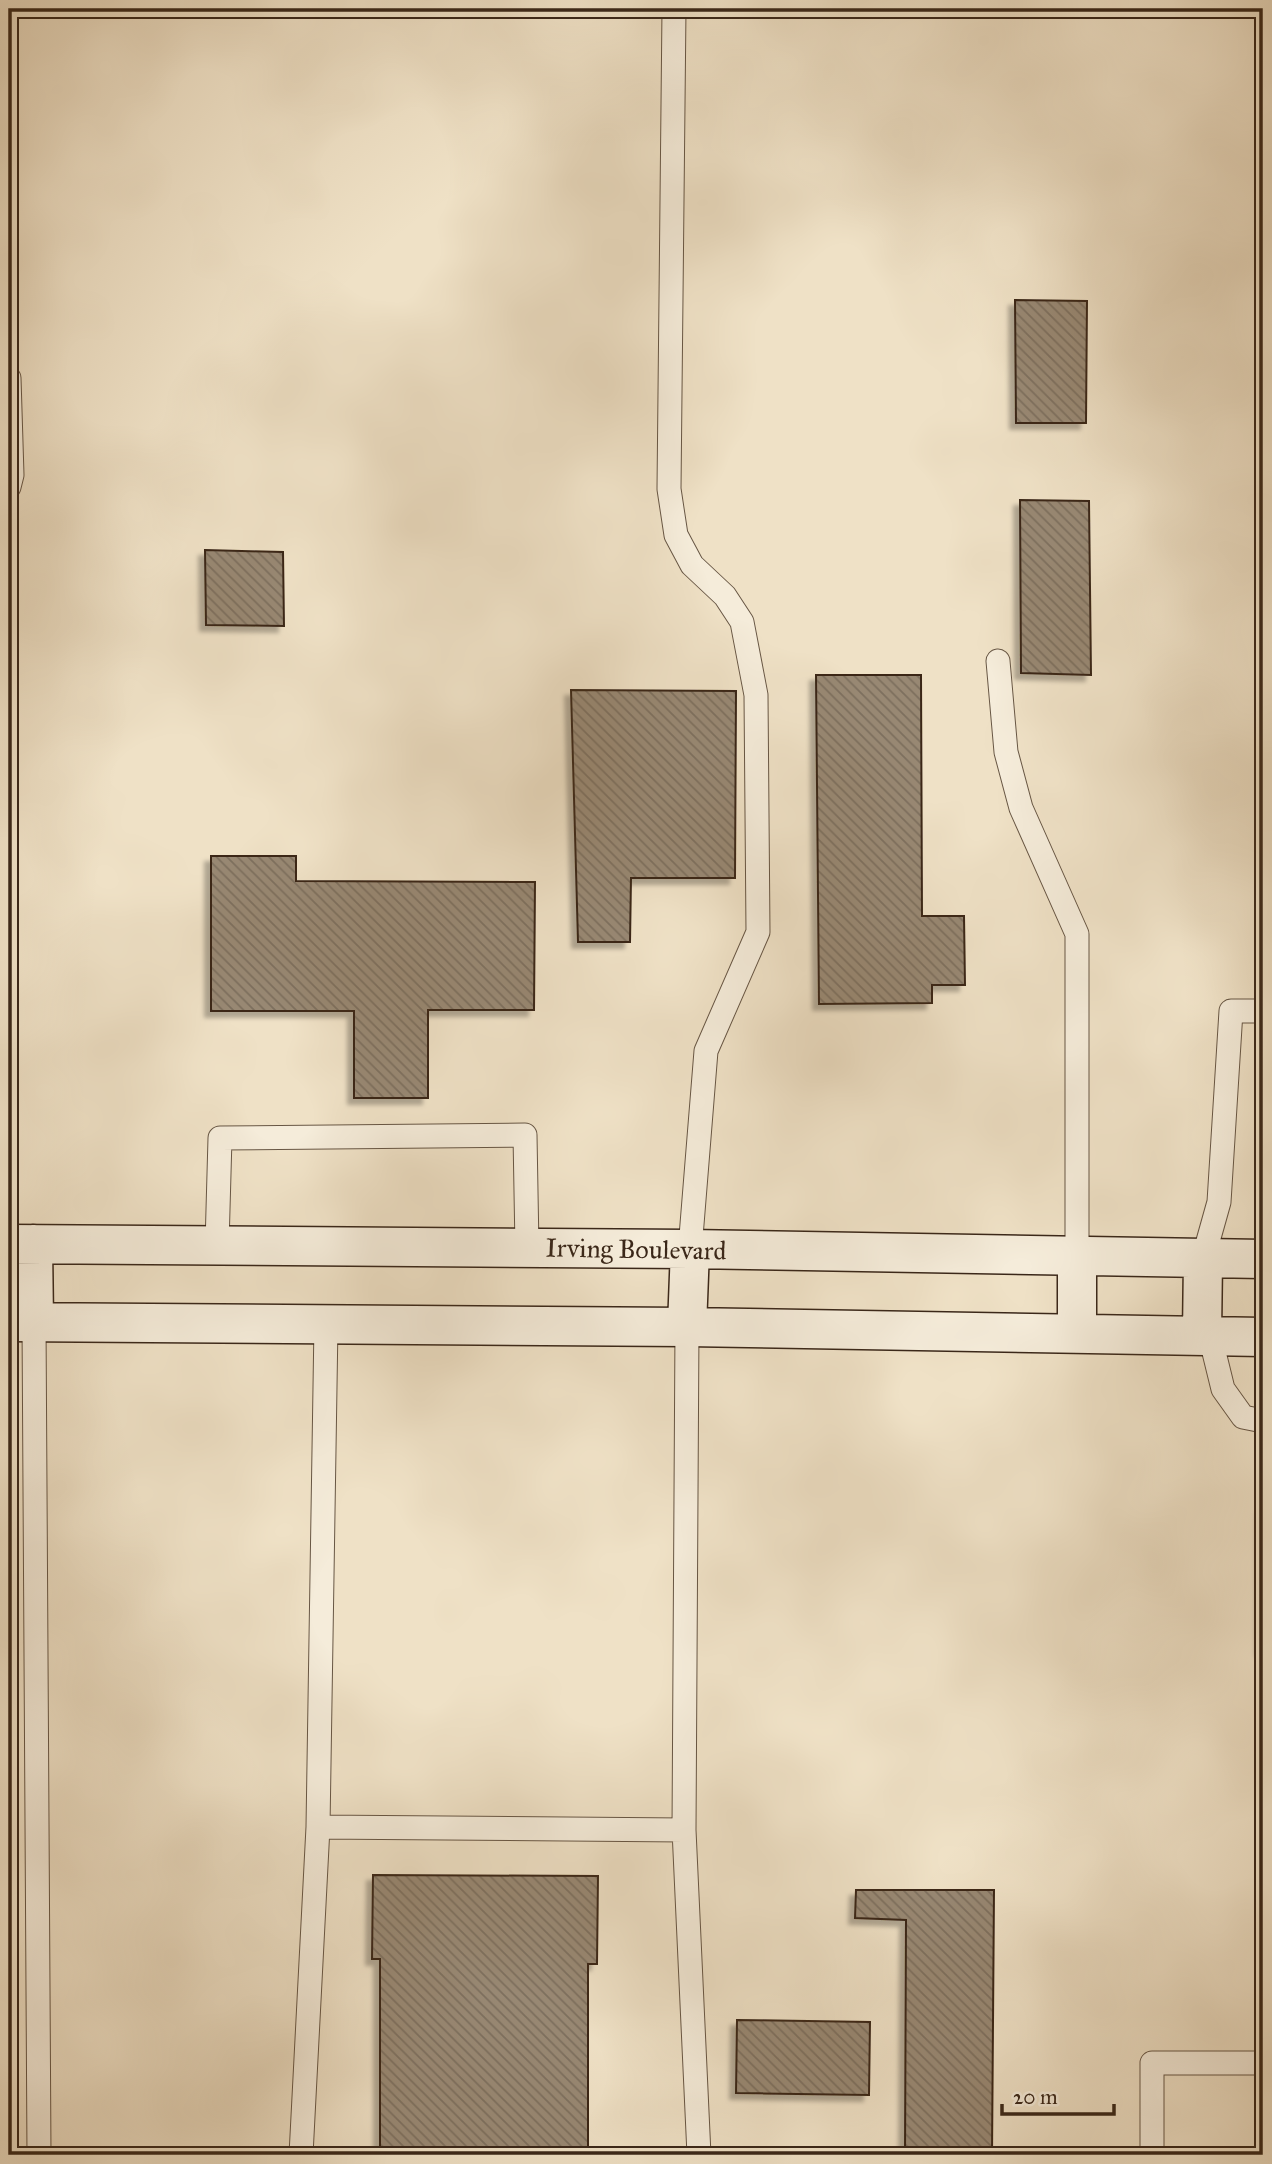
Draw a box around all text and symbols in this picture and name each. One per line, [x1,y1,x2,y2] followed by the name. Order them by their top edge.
[545,1231,727,1267] street label: Irving Boulevard
[1002,2073,1114,2117] scale bar
[1013,2084,1058,2110] text: 20 m

